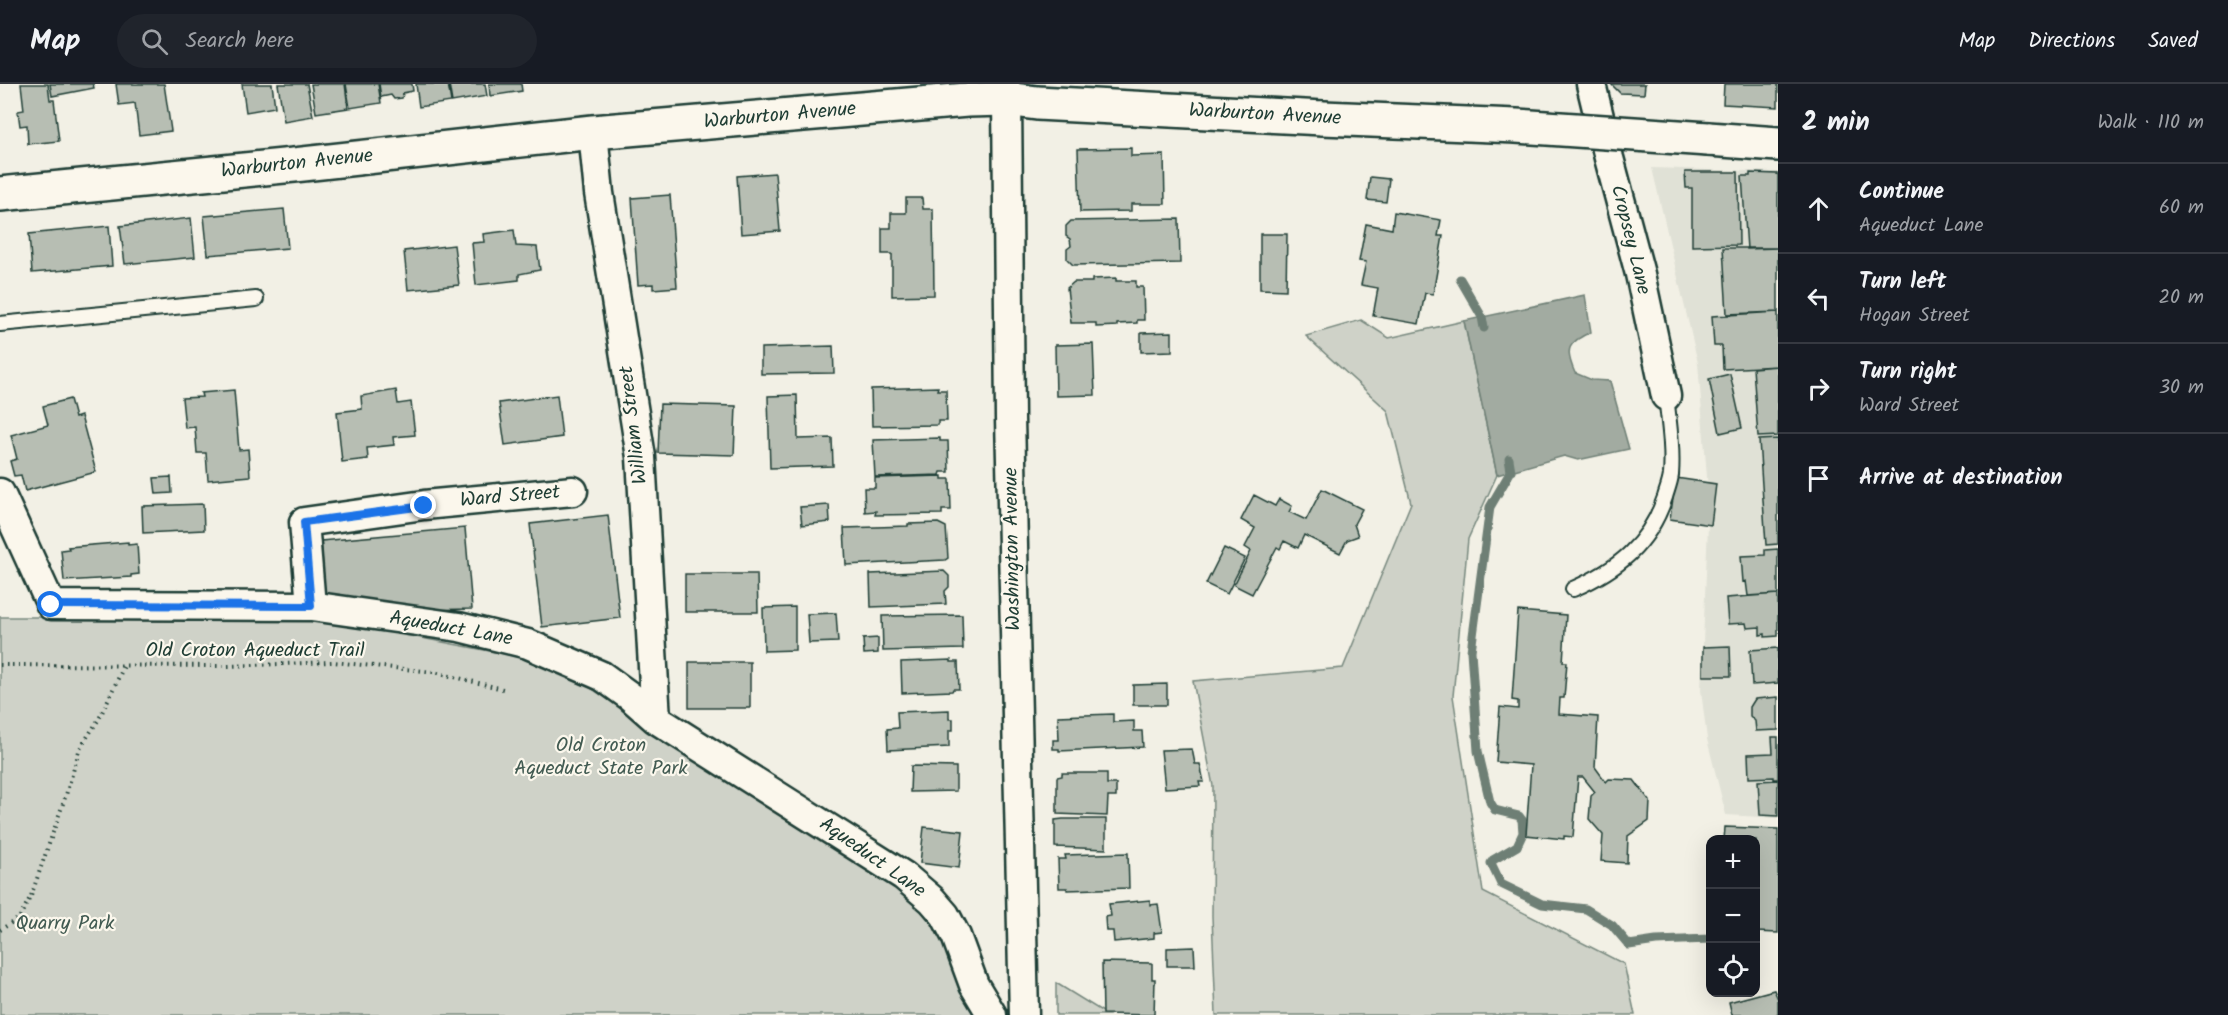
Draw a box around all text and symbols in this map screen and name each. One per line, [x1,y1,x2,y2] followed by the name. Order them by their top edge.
[117,14,537,68] search box
[30,19,81,64] text: Map
[186,24,294,59] text: Search here
[138,25,171,58] icon: search
[1959,25,1995,58] text: Map
[2028,25,2115,58] text: Directions
[2148,25,2198,58] text: Saved
[703,93,857,139] street label: Warburton Avenue
[1188,95,1342,135] street label: Warburton Avenue
[1802,102,1870,144] text: 2 min
[2097,107,2204,139] text: Walk · 110 m
[219,140,375,188] street label: Warburton Avenue
[1859,175,1944,210] text: Continue
[1601,182,1659,298] street label: Cropsey Lane
[1802,192,1835,225] icon: ahead
[2159,192,2204,224] text: 60 m
[1859,210,1983,242] text: Aqueduct Lane
[1859,265,1946,300] text: Turn left
[1802,282,1835,315] icon: left
[2158,282,2204,314] text: 20 m
[1859,300,1970,332] text: Hogan Street
[1859,355,1957,390] text: Turn right
[611,364,657,486] street label: William Street
[1802,372,1835,405] icon: right
[2159,372,2204,404] text: 30 m
[1859,390,1959,422] text: Ward Street
[1859,461,2062,496] text: Arrive at destination
[1802,462,1835,495] icon: arrive
[996,467,1030,631] street label: Washington Avenue
[459,477,562,517] street label: Ward Street
[410,492,436,518] route end
[37,591,63,617] route start
[387,602,515,656] street label: Aqueduct Lane
[145,635,365,667] street label: Old Croton Aqueduct Trail
[514,730,688,785] park label: Old Croton Aqueduct State Park
[812,809,932,907] street label: Aqueduct Lane
[1706,835,1760,997] map controls
[1706,835,1760,889] button: +
[1706,889,1760,943] button: −
[16,908,115,940] park label: Quarry Park
[1706,943,1760,997] button: locate

